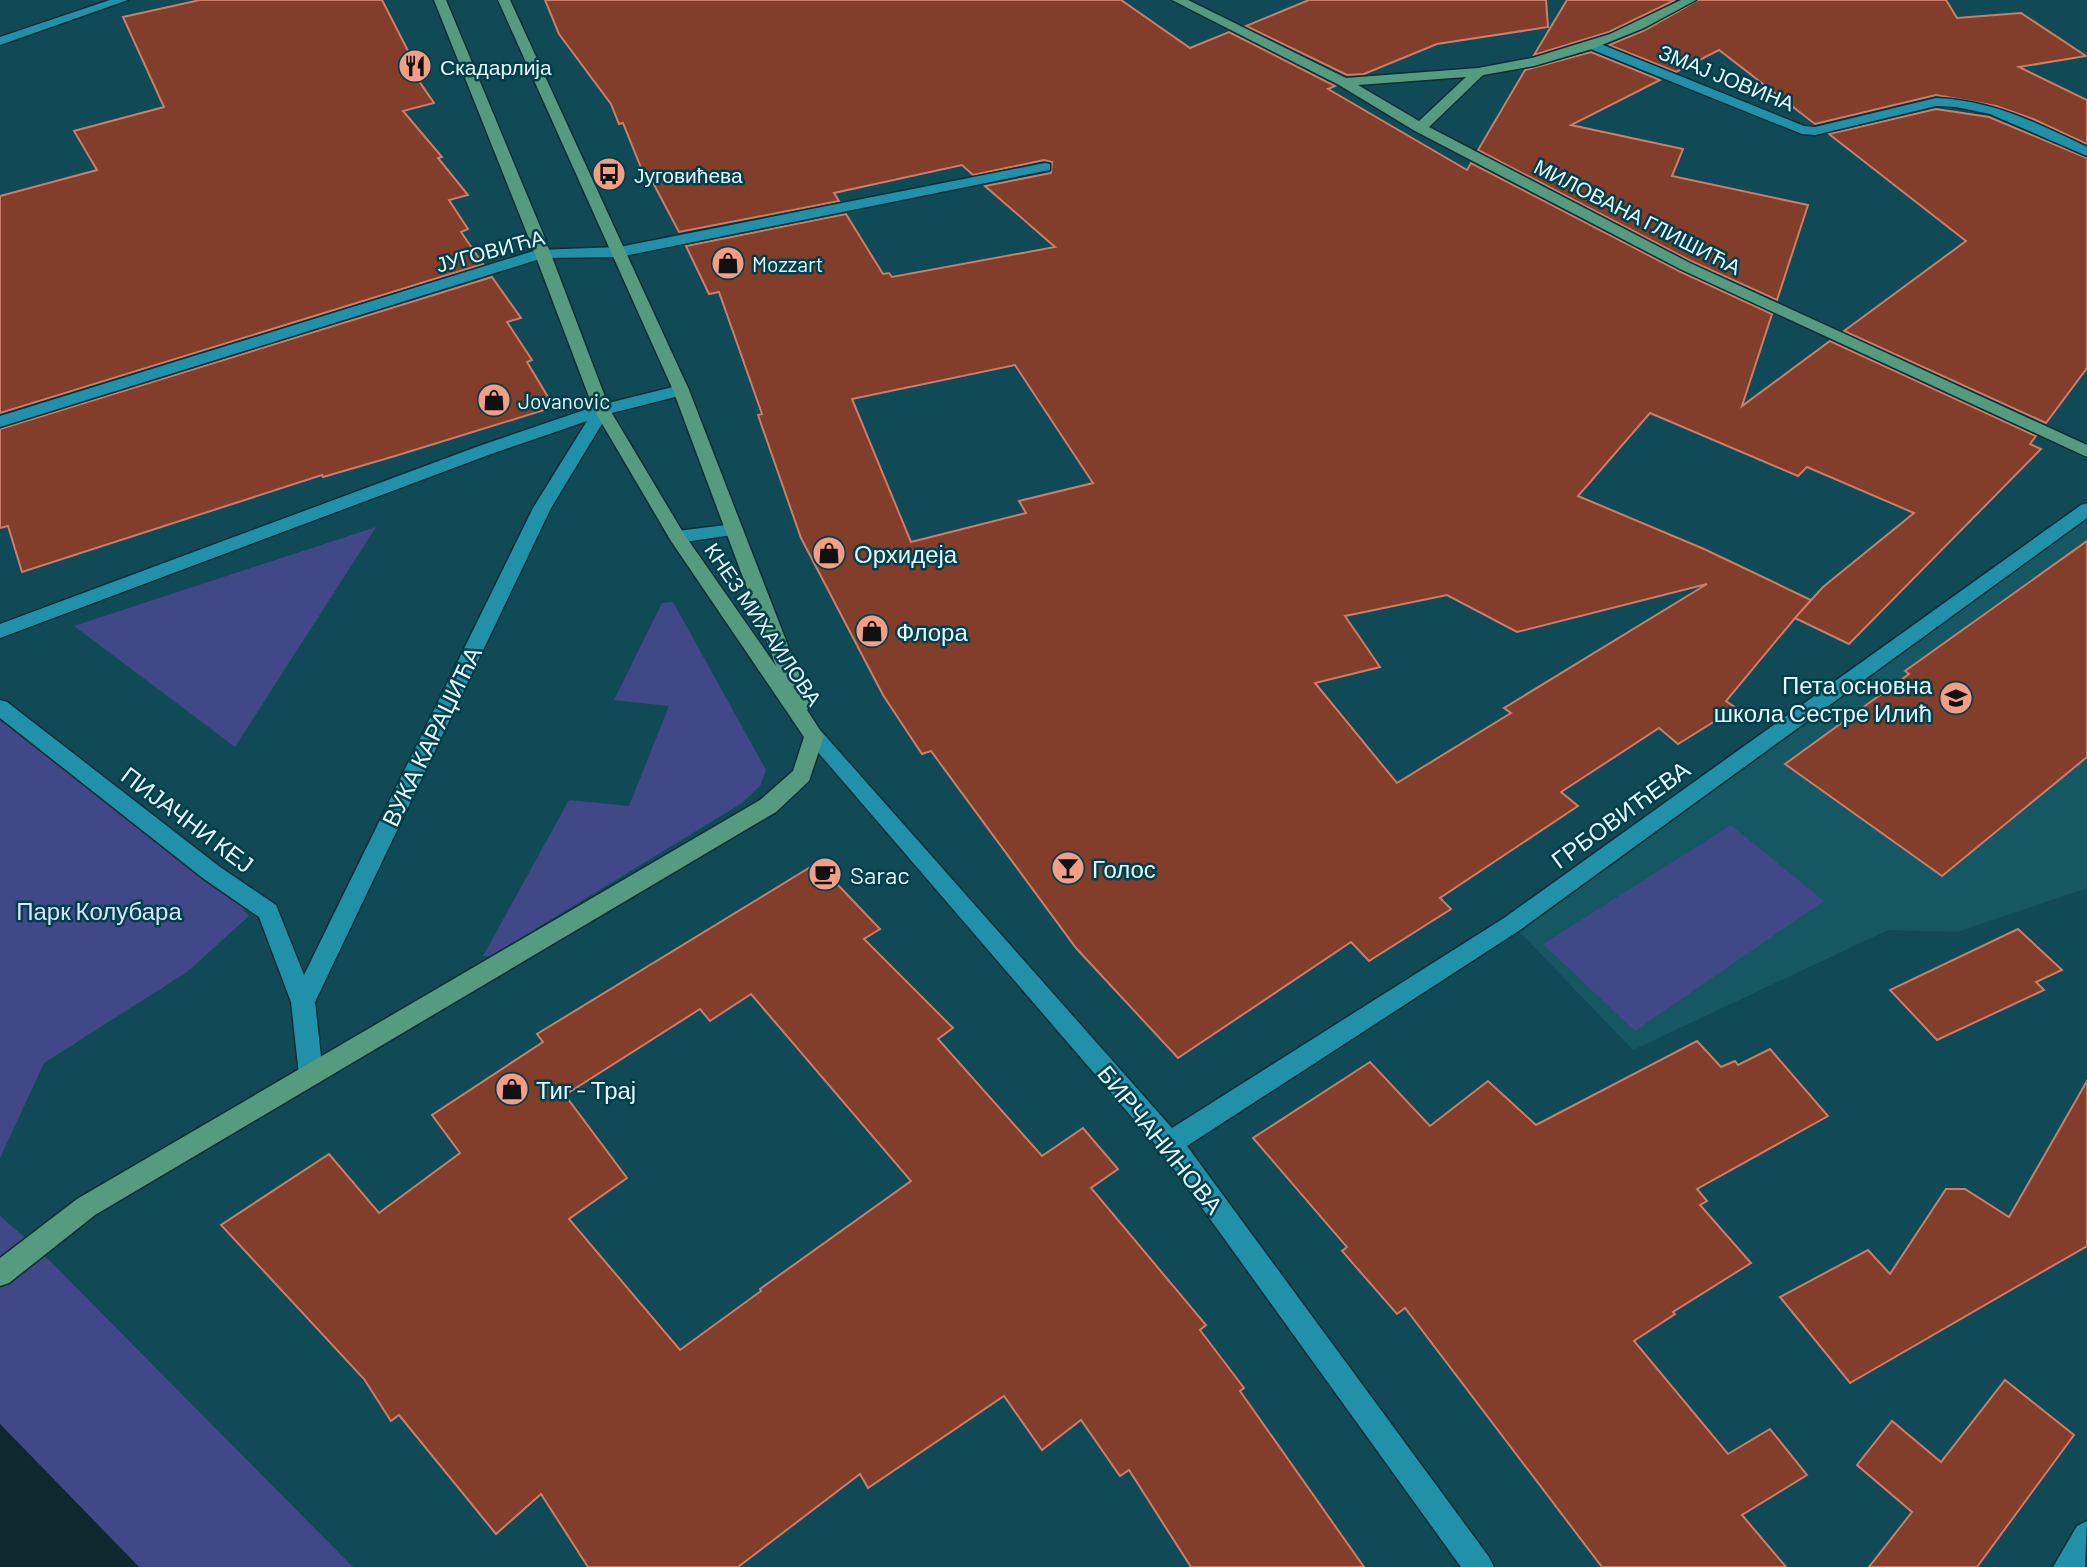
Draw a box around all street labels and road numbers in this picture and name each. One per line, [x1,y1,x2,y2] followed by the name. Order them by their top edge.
[1656,38,1798,116] street label: ЗМАЈ ЈОВИНА
[1530,153,1746,279] street label: МИЛОВАНА ГЛИШИЋА
[433,224,547,276] street label: ЈУГОВИЋА
[700,538,828,710] street label: КНЕЗ МИХАИЛОВА
[375,641,487,831] street label: ВУКА КАРАЏИЋА
[1545,754,1695,874] street label: ГРБОВИЋЕВА
[116,760,260,878] street label: ПИЈАЧНИ КЕЈ
[1092,1059,1230,1219] street label: БИРЧАНИНОВА

